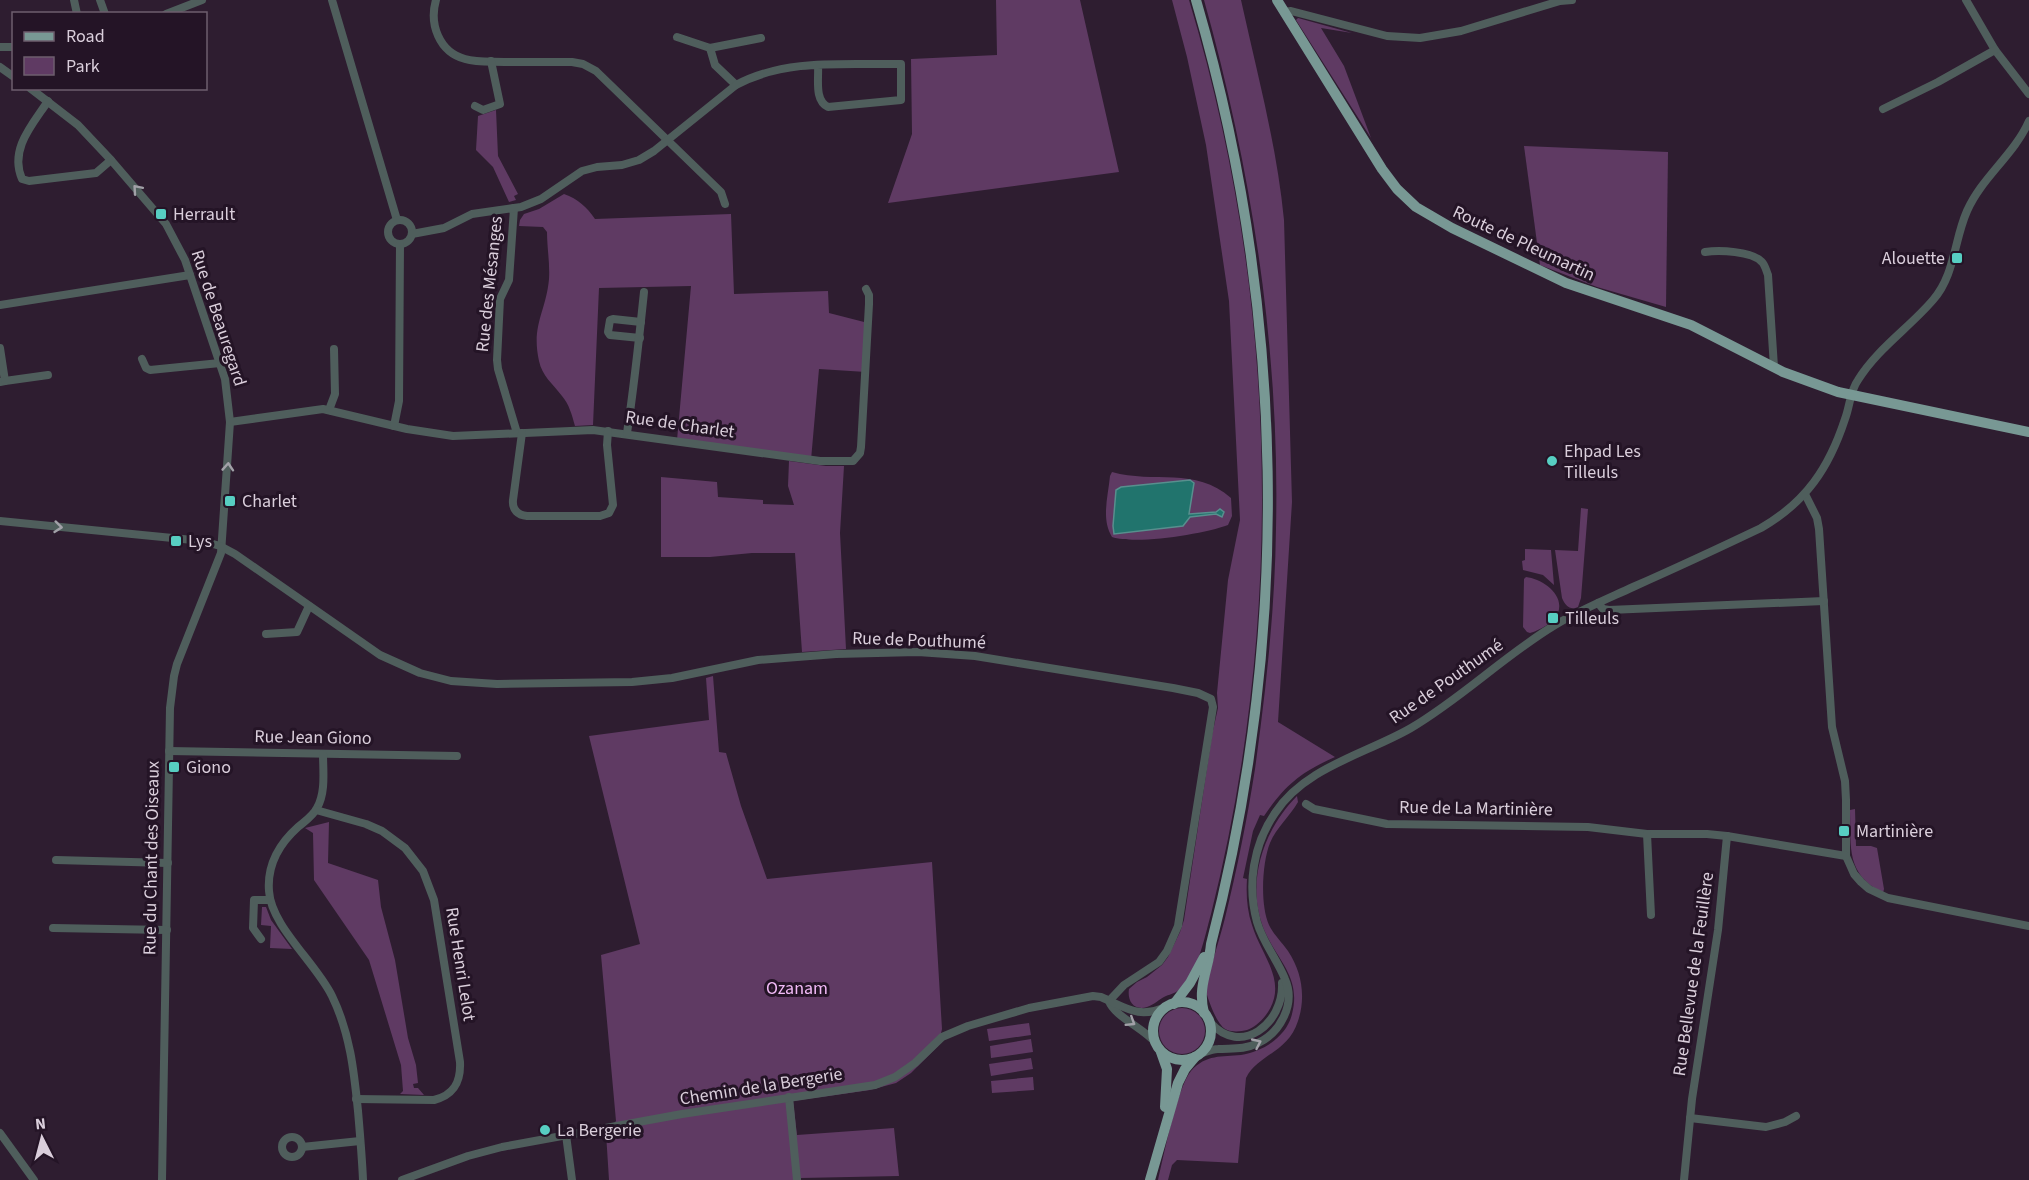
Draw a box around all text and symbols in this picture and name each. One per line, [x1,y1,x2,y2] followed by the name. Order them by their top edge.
[12,12,207,90] legend
[66,24,105,49] text: Road
[66,54,100,79] text: Park
[133,185,144,196] one-way arrow
[1448,199,1599,287] street label: Route de Pleumartin
[173,202,235,227] place label: Herrault
[154,207,168,221] marker: Herrault
[470,215,509,353] street label: Rue des Mésanges
[1882,246,1945,271] place label: Alouette
[185,247,252,390] street label: Rue de Beauregard
[1950,251,1964,265] marker: Alouette
[624,404,736,445] street label: Rue de Charlet
[1564,439,1641,485] place label: Ehpad Les Tilleuls
[1545,454,1559,468] marker: Ehpad Les Tilleuls
[221,462,234,471] one-way arrow
[242,489,297,514] place label: Charlet
[223,494,237,508] marker: Charlet
[54,520,63,533] one-way arrow
[188,529,212,554] place label: Lys
[169,534,183,548] marker: Lys
[1565,606,1619,631] place label: Tilleuls
[1546,611,1560,625] marker: Tilleuls
[852,626,986,655] street label: Rue de Pouthumé
[1384,633,1508,730] street label: Rue de Pouthumé
[254,724,372,751] street label: Rue Jean Giono
[186,755,231,780] place label: Giono
[167,760,181,774] marker: Giono
[137,761,166,955] street label: Rue du Chant des Oiseaux
[1399,795,1553,822] street label: Rue de La Martinière
[1856,819,1933,844] place label: Martinière
[1837,824,1851,838] marker: Martinière
[1667,870,1720,1078] street label: Rue Bellevue de la Feuillère
[439,905,482,1023] street label: Rue Henri Lelot
[766,976,828,1001] park label: Ozanam
[1125,1015,1135,1027] one-way arrow
[1250,1038,1261,1050] one-way arrow
[678,1061,844,1112] street label: Chemin de la Bergerie
[12,1108,72,1168] north arrow
[34,1113,47,1136] text: N
[557,1118,641,1143] place label: La Bergerie
[538,1123,552,1137] marker: La Bergerie

